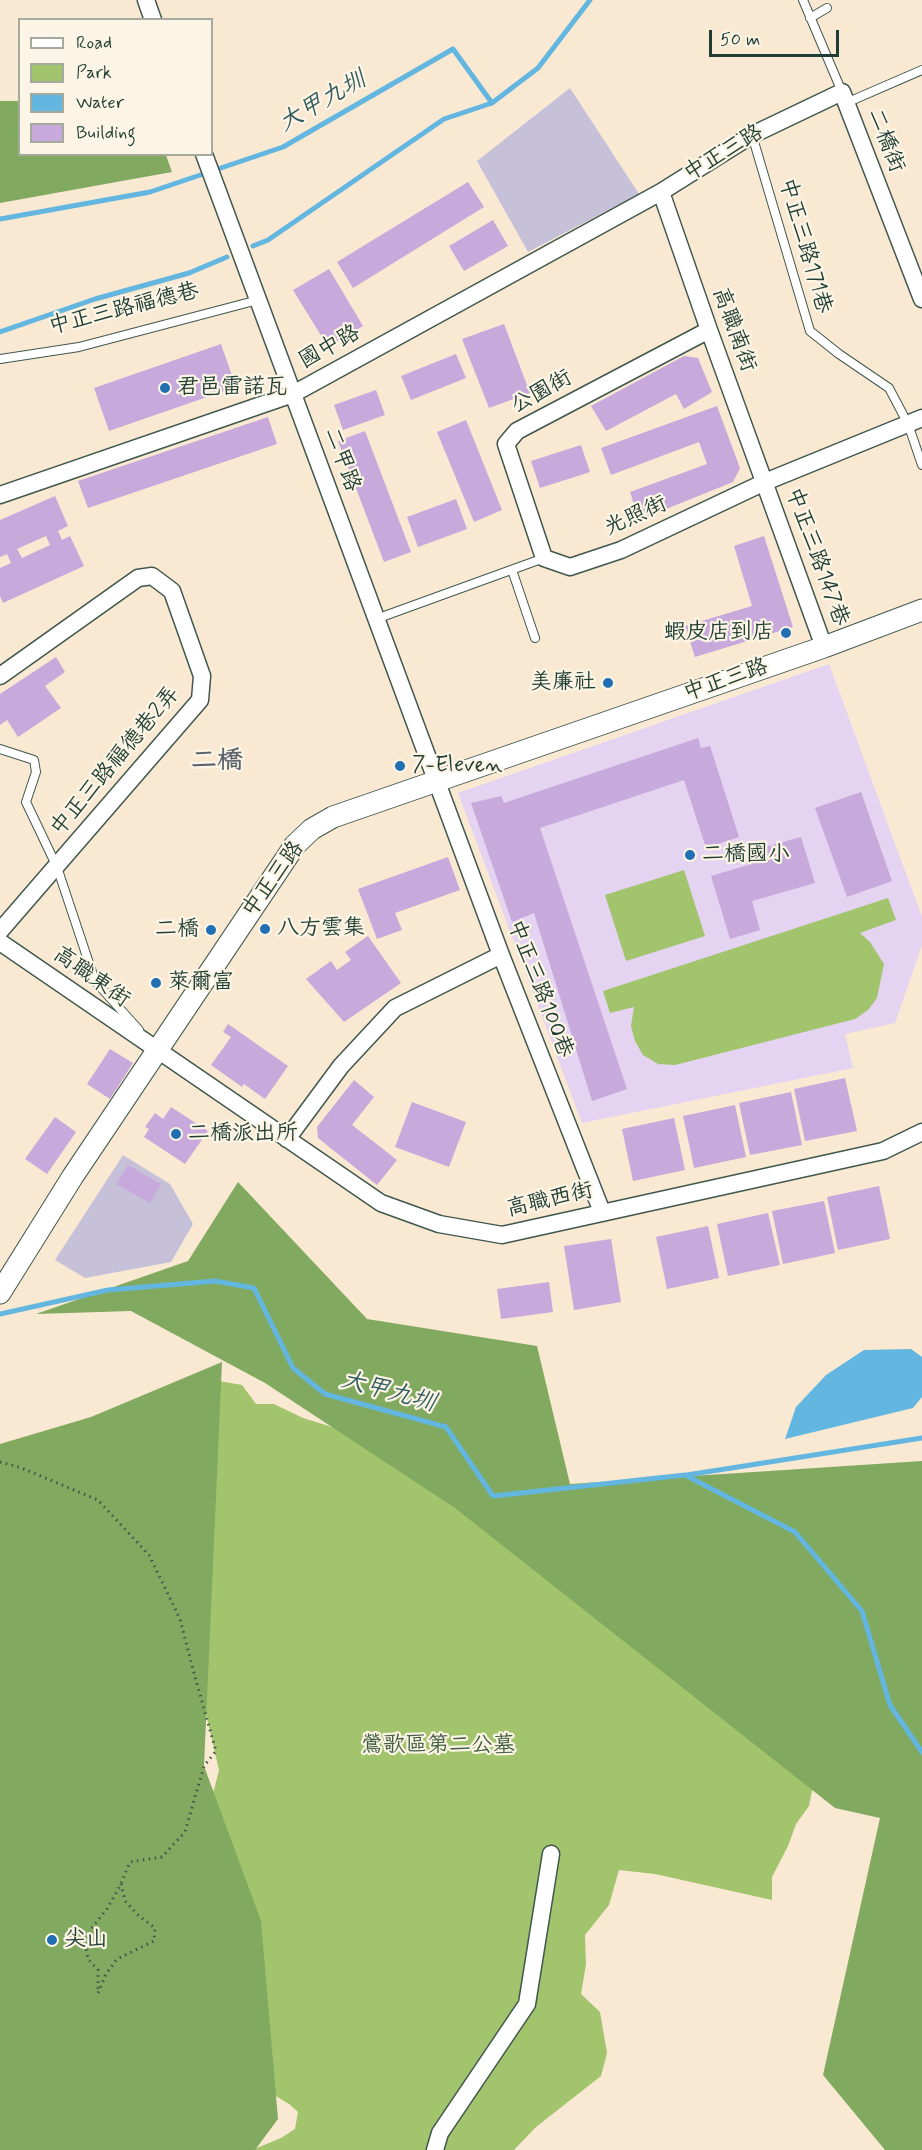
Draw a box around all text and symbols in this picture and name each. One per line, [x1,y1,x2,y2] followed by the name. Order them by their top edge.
[18,18,213,156] legend
[712,18,842,56] scale bar
[720,28,760,52] text: 50 m
[76,31,112,55] text: Road
[76,61,112,85] text: Park
[274,67,372,139] water label: 大甲九圳
[76,91,124,115] text: Water
[861,105,909,177] street label: 二橋街
[679,120,769,188] street label: 中正三路
[76,121,136,145] text: Building
[772,175,836,317] street label: 中正三路171巷
[46,279,202,341] street label: 中正三路福德巷
[706,284,760,376] street label: 高職南街
[295,320,365,376] street label: 國中路
[507,365,577,421] street label: 公園街
[177,375,287,401] place label: 君邑雷諾瓦
[158,381,172,395] marker: 君邑雷諾瓦
[317,424,365,496] street label: 二甲路
[779,484,853,630] street label: 中正三路147巷
[600,492,672,542] street label: 光照街
[664,620,774,646] place label: 蝦皮店到店
[779,626,793,640] marker: 蝦皮店到店
[680,654,772,708] street label: 中正三路
[530,670,596,696] place label: 美廉社
[601,676,615,690] marker: 美廉社
[46,682,186,842] street label: 中正三路福德巷2弄
[191,747,243,779] district label: 二橋
[412,753,502,779] place label: 7-Eleven
[393,759,407,773] marker: 7-Eleven
[237,837,311,923] street label: 中正三路
[702,842,790,868] place label: 二橋國小
[683,848,697,862] marker: 二橋國小
[277,916,365,942] place label: 八方雲集
[501,916,577,1062] street label: 中正三路100巷
[155,917,199,943] place label: 二橋
[258,922,272,936] marker: 八方雲集
[204,923,218,937] marker: 二橋
[47,942,135,1014] street label: 高職東街
[168,970,234,996] place label: 萊爾富
[149,976,163,990] marker: 萊爾富
[188,1121,298,1147] place label: 二橋派出所
[169,1127,183,1141] marker: 二橋派出所
[504,1178,596,1224] street label: 高職西街
[338,1367,438,1419] water label: 大甲九圳
[361,1733,515,1759] park label: 鶯歌區第二公墓
[64,1927,108,1953] place label: 尖山
[45,1933,59,1947] marker: 尖山

